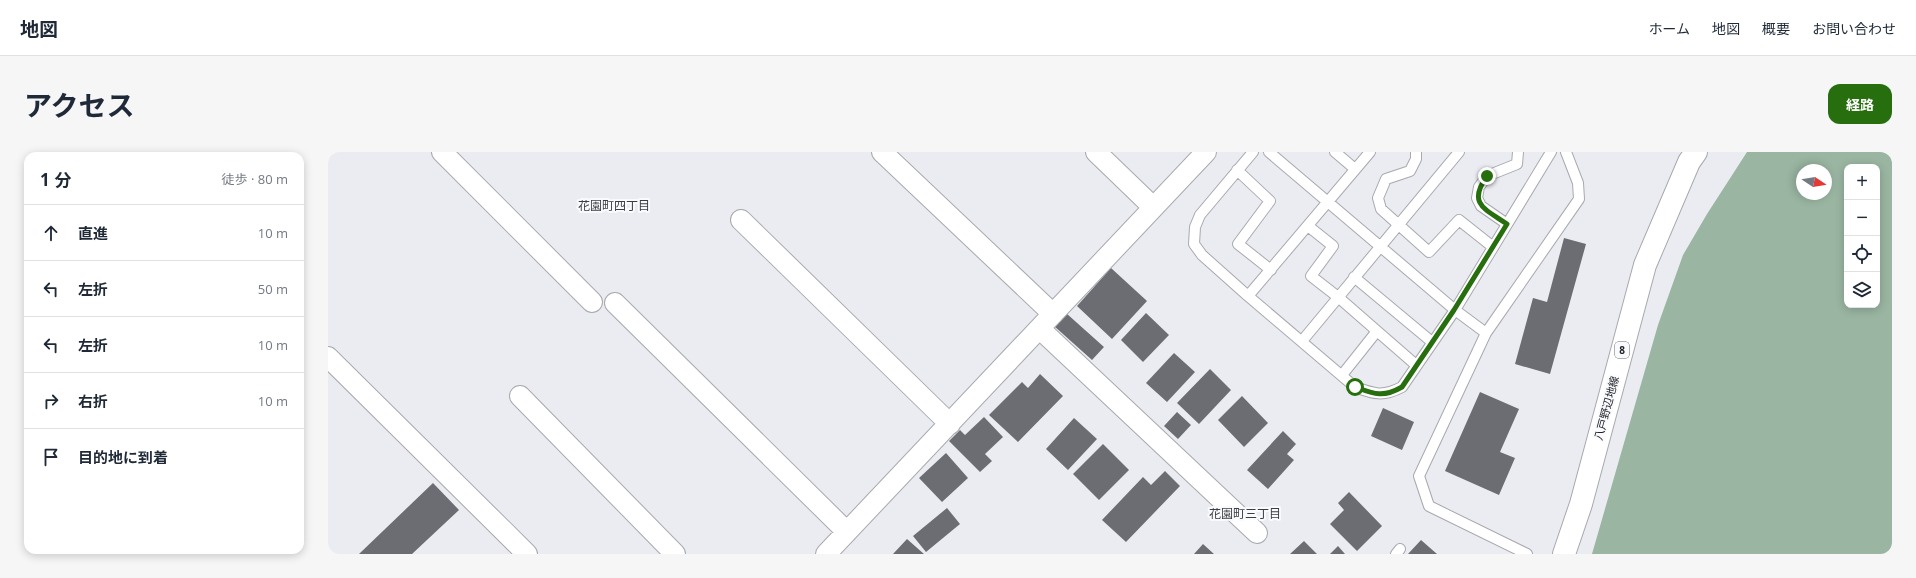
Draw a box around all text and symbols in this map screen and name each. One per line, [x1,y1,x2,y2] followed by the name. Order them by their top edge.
[20,16,58,42] text: 地図
[1648,19,1690,38] text: ホーム
[1712,19,1740,38] text: 地図
[1762,19,1790,38] text: 概要
[1812,19,1896,38] text: お問い合わせ
[1828,84,1892,124] button: 経路
[24,86,135,124] text: アクセス
[1796,164,1832,200] north arrow
[1844,164,1880,308] map controls
[1844,164,1880,200] button: +
[1478,167,1496,185] route end
[40,168,71,191] text: 1 分
[222,170,288,188] text: 徒歩 · 80 m
[578,197,650,214] district label: 花園町四丁目
[1844,200,1880,236] button: −
[40,222,62,244] icon: ahead
[78,223,108,243] text: 直進
[258,224,288,242] text: 10 m
[1844,236,1880,272] button: locate
[1844,272,1880,308] button: layers
[40,278,62,300] icon: left
[78,279,108,299] text: 左折
[258,280,288,298] text: 50 m
[40,334,62,356] icon: left
[78,335,108,355] text: 左折
[258,336,288,354] text: 10 m
[1615,342,1629,358] road number: 8
[1590,374,1622,442] street label: 八戸野辺地線
[1346,378,1364,396] route start
[40,390,62,412] icon: right
[78,391,108,411] text: 右折
[258,392,288,410] text: 10 m
[40,446,62,468] icon: arrive
[78,447,168,467] text: 目的地に到着
[1209,505,1281,522] district label: 花園町三丁目

